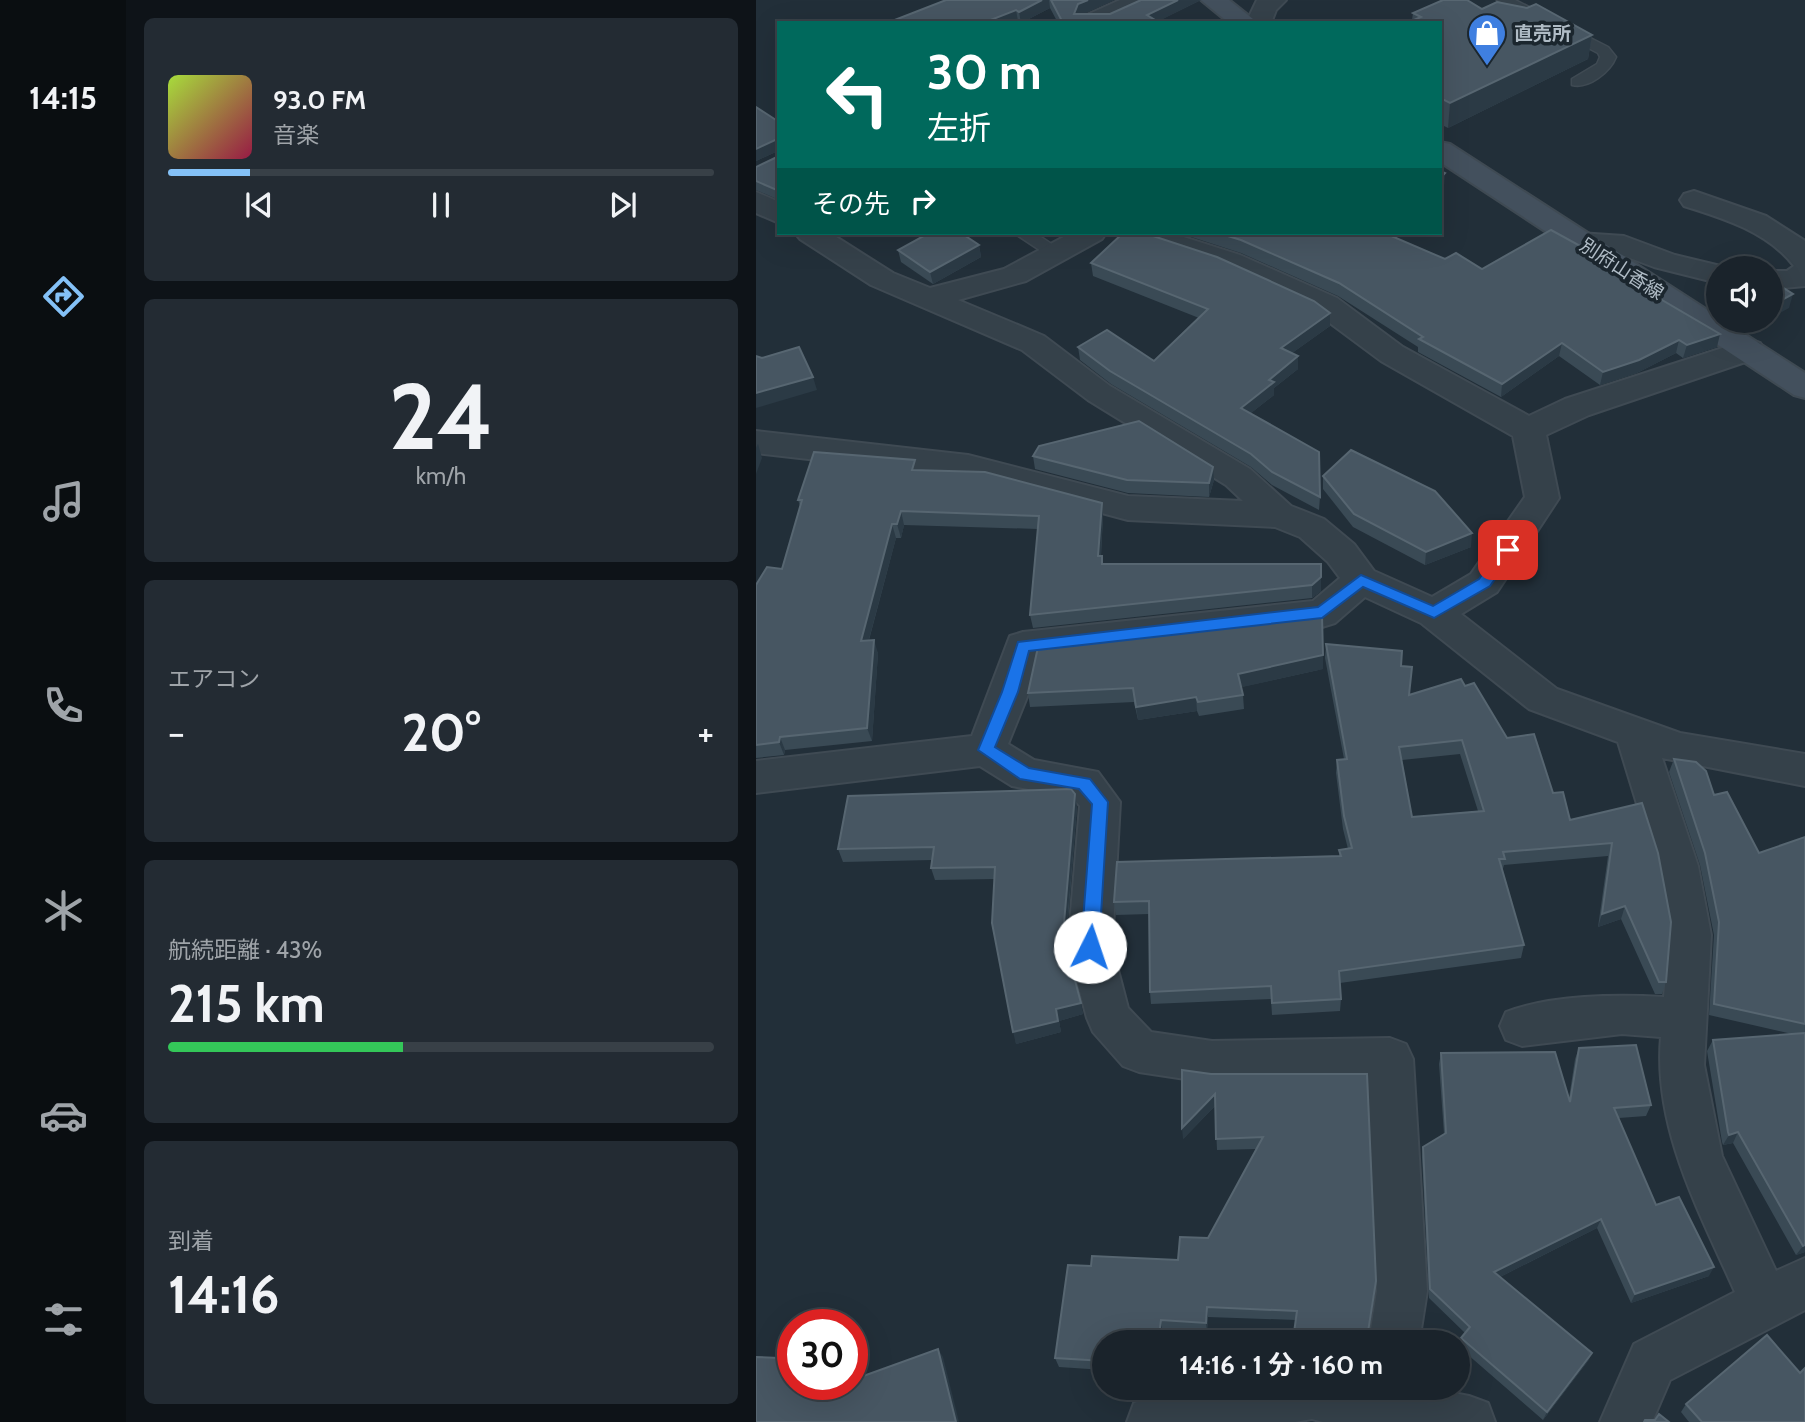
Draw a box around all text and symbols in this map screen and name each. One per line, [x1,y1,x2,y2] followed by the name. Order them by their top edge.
[1466,12,1508,67] shop icon: 直売所
[1514,22,1571,45] place label: 直売所
[927,42,1042,101] text: 30 m
[812,49,903,140] icon: left
[29,78,97,117] text: 14:15
[273,84,366,116] text: 93.0 FM
[927,108,991,147] text: 左折
[273,121,319,149] text: 音楽
[904,182,942,220] icon: right
[240,186,278,224] icon: previous
[422,186,460,224] icon: pause
[604,186,642,224] icon: next
[812,188,890,220] text: その先
[1576,233,1668,305] street label: 別府山香線
[1706,256,1783,333] map controls
[1706,256,1783,333] button: sound
[39,272,88,321] icon: directions
[389,361,493,472] text: 24
[416,462,466,490] text: km/h
[39,477,88,526] icon: music
[1478,520,1538,580] pin
[1489,531,1527,569] icon: arrive
[168,665,260,693] text: エアコン
[39,681,88,730] icon: phone
[401,701,481,764] text: 20°
[168,709,185,756] text: −
[697,709,714,756] text: +
[39,886,88,935] icon: climate
[1053,910,1127,984] position arrow
[168,936,322,964] text: 航続距離 · 43%
[168,972,325,1035] text: 215 km
[39,1091,88,1140] icon: car
[168,1227,214,1255] text: 到着
[168,1263,279,1326] text: 14:16
[39,1295,88,1344] icon: filters
[777,1309,868,1400] speed limit sign: 30
[1179,1349,1383,1381] text: 14:16 · 1 分 · 160 m

